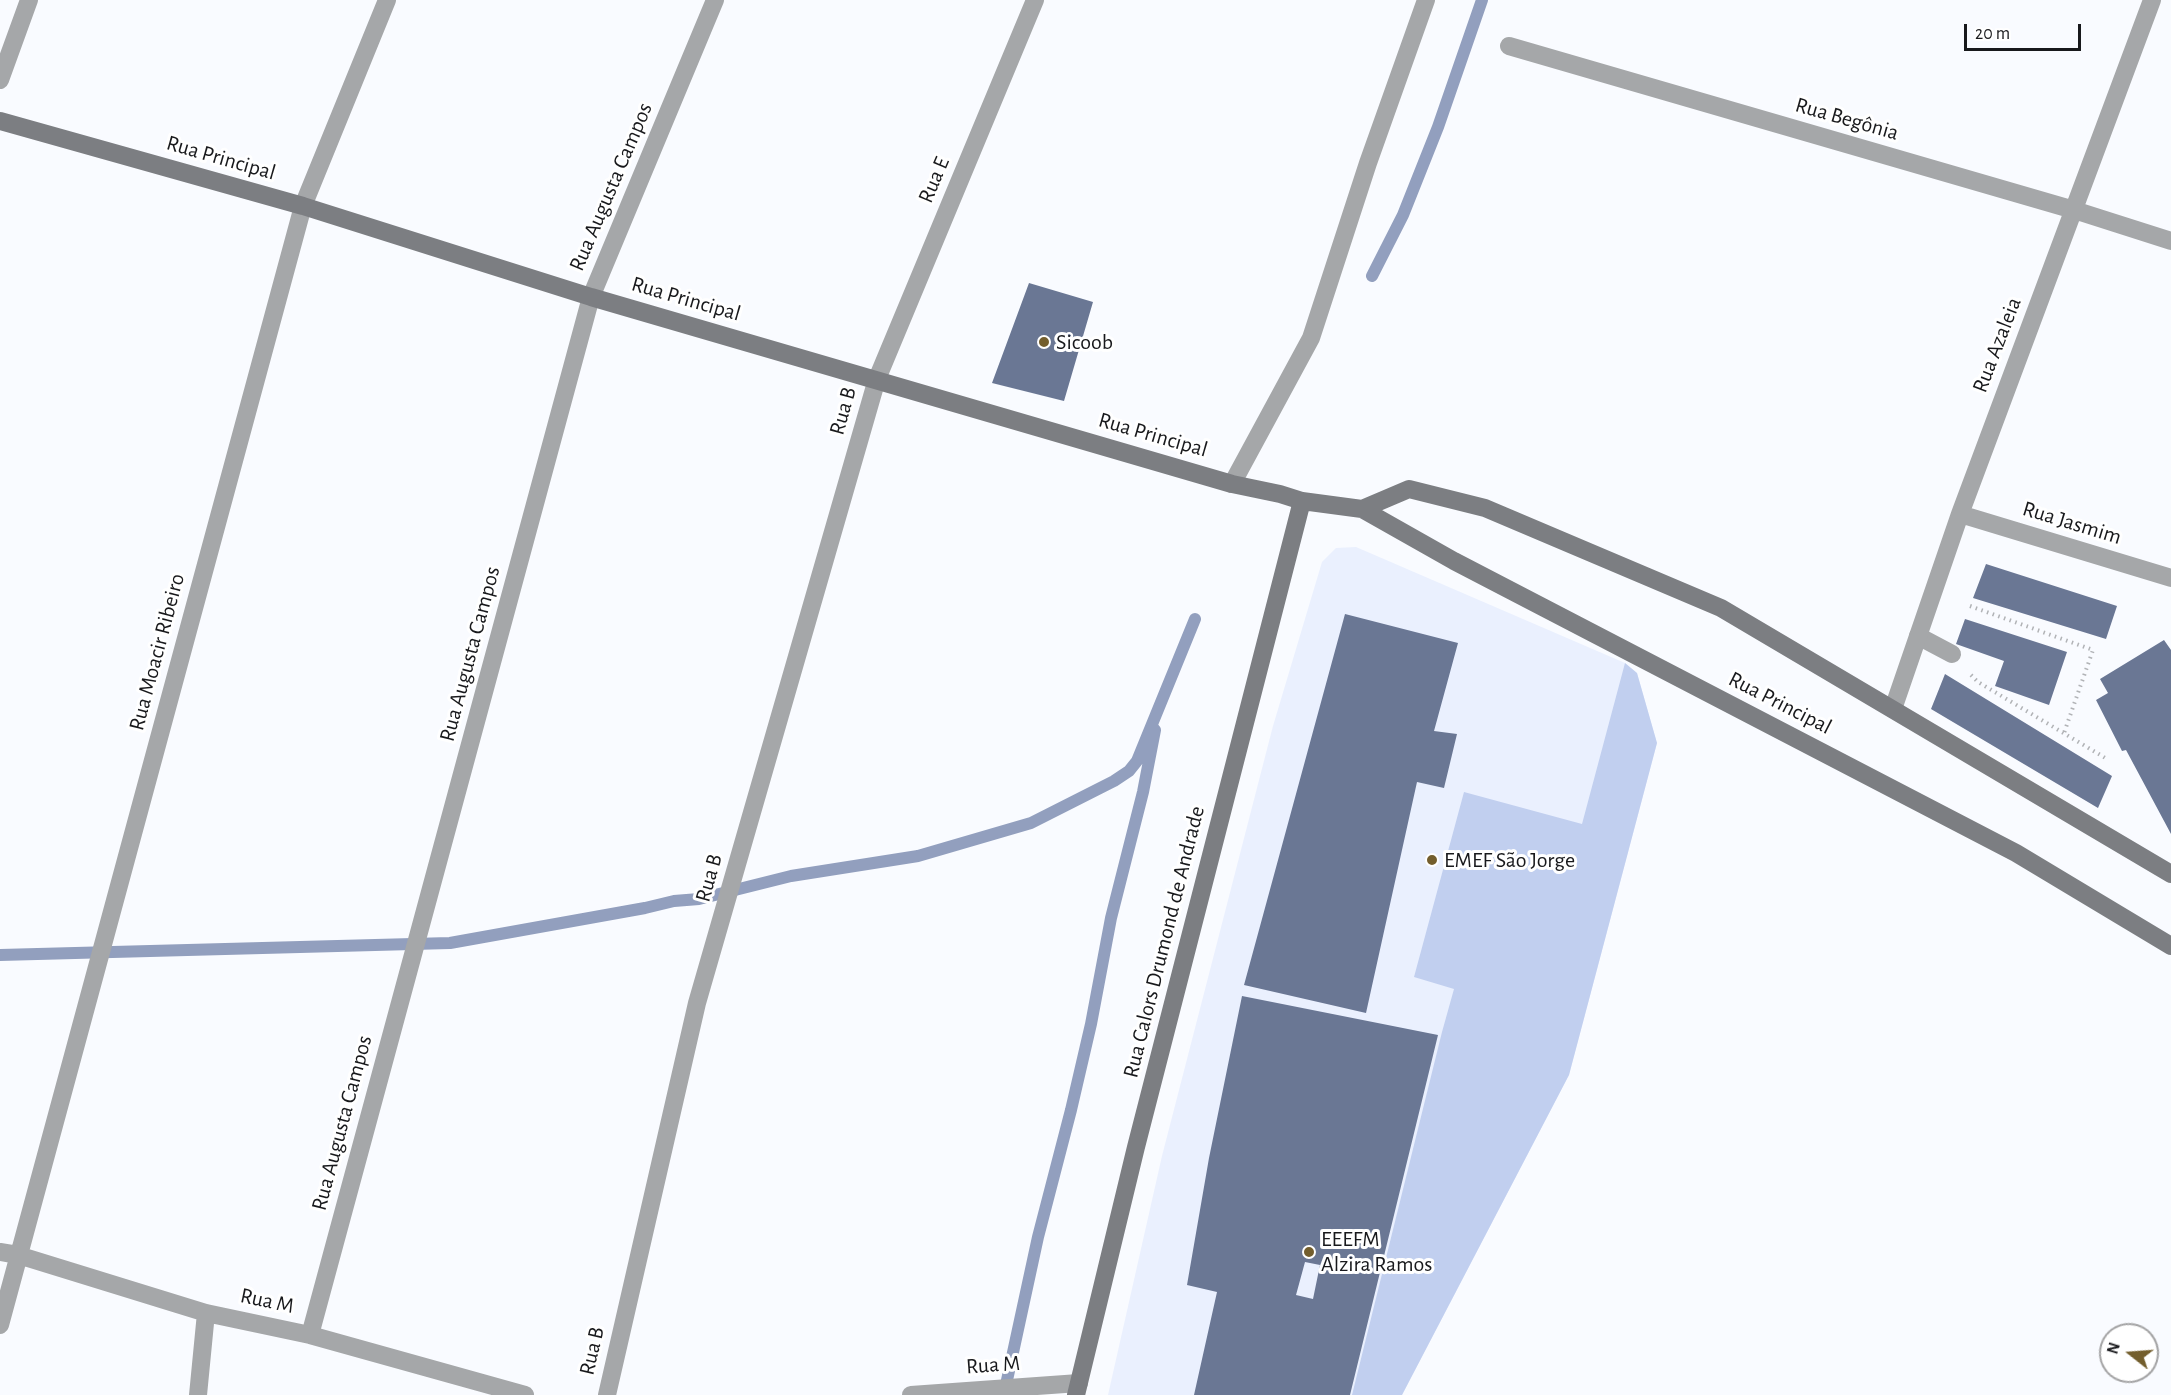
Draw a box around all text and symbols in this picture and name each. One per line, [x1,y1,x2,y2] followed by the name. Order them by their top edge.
[1967,12,2084,50] scale bar
[1975,25,2010,43] text: 20 m
[1792,92,1902,146] street label: Rua Begônia
[564,99,658,275] street label: Rua Augusta Campos
[163,130,279,186] street label: Rua Principal
[913,153,955,207] street label: Rua E
[628,271,744,327] street label: Rua Principal
[1967,294,2027,396] street label: Rua Azaleia
[1056,329,1113,355] place label: Sicoob
[1037,335,1051,349] marker: Sicoob
[824,384,862,438] street label: Rua B
[1095,407,1211,463] street label: Rua Principal
[2019,495,2125,551] street label: Rua Jasmim
[434,564,506,744] street label: Rua Augusta Campos
[123,571,191,733] street label: Rua Moacir Ribeiro
[1724,666,1836,740] street label: Rua Principal
[1117,803,1211,1081] street label: Rua Calors Drumond de Andrade
[1444,847,1575,873] place label: EMEF São Jorge
[690,851,728,905] street label: Rua B
[1425,853,1439,867] marker: EMEF São Jorge
[306,1033,378,1213] street label: Rua Augusta Campos
[1321,1226,1432,1278] place label: EEEFM Alzira Ramos
[1302,1245,1316,1259] marker: EEEFM Alzira Ramos
[238,1282,296,1320] street label: Rua M
[2099,1323,2159,1383] north arrow
[574,1324,610,1378] street label: Rua B
[2104,1341,2123,1356] text: N
[965,1350,1021,1380] street label: Rua M

